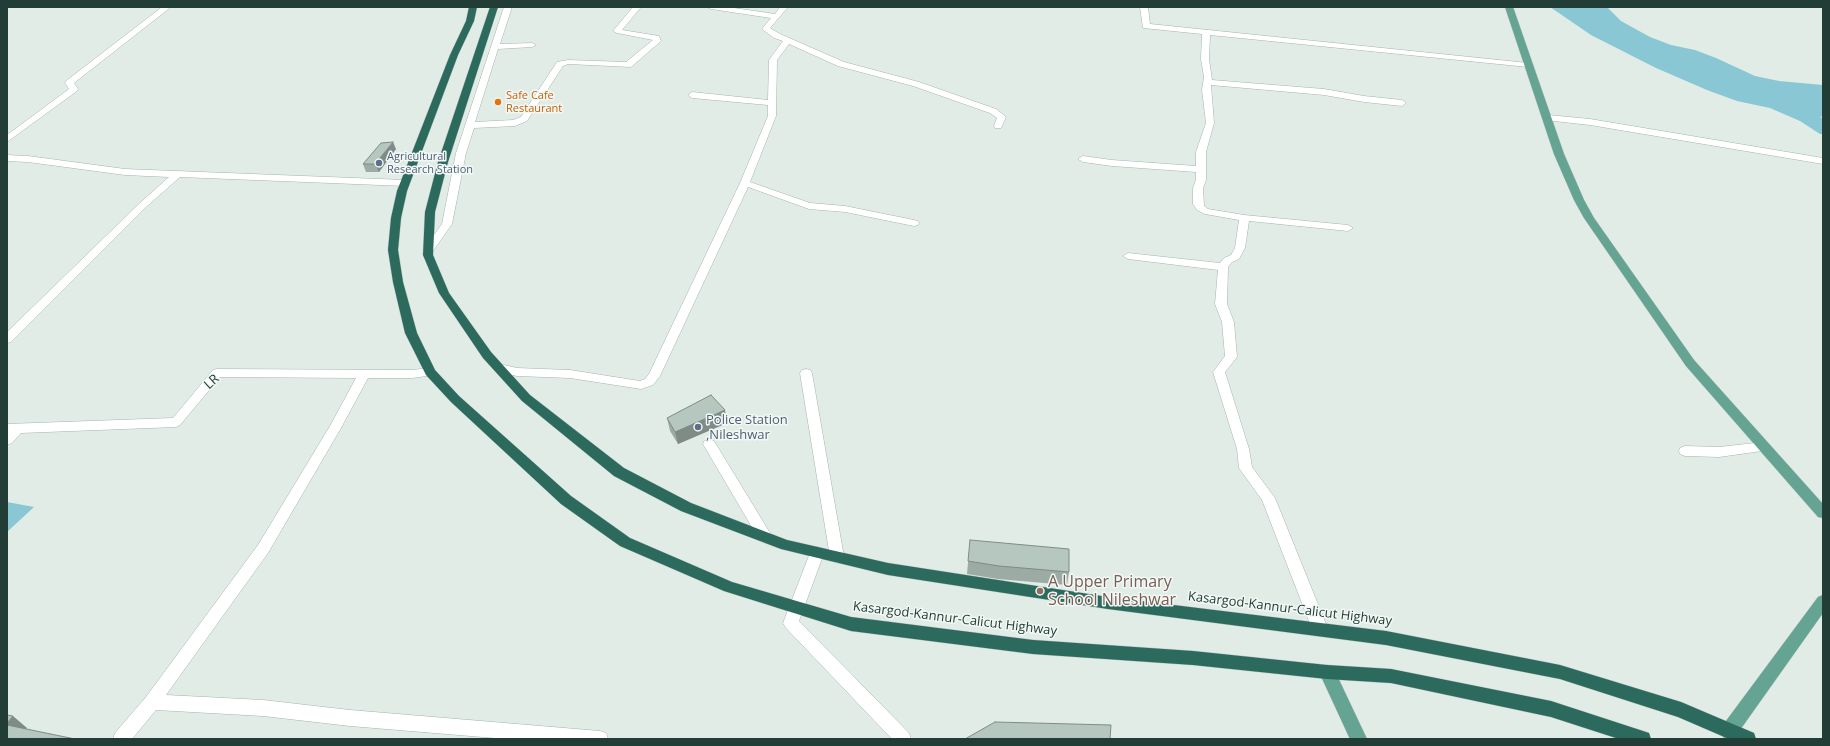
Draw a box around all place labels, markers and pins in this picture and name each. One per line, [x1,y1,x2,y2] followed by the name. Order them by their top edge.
[506,89,562,115] place label: Safe Cafe Restaurant
[493,97,503,107] marker: Safe Cafe Restaurant
[387,150,473,176] place label: Agricultural Research Station
[374,158,384,168] marker: Agricultural Research Station
[706,412,788,443] place label: Police Station ,Nileshwar
[693,422,703,432] marker: Police Station ,Nileshwar
[1048,572,1176,610] place label: A Upper Primary School Nileshwar
[1035,586,1045,596] marker: A Upper Primary School Nileshwar

